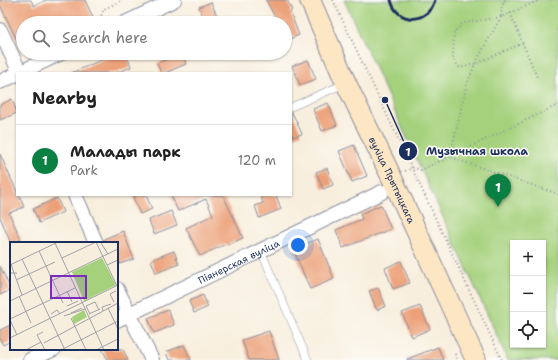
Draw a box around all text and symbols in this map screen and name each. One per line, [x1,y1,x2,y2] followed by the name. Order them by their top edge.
[16,16,292,60] search box
[30,27,52,49] icon: search
[62,28,148,48] text: Search here
[32,87,97,109] text: Nearby
[366,135,418,226] street label: вуліца Прытыцкага
[398,140,536,163] callout: Музычная школа
[70,142,181,162] text: Малады парк
[405,144,411,160] text: 1
[426,144,528,159] text: Музычная школа
[42,152,48,169] text: 1
[238,152,276,169] text: 120 m
[70,162,98,179] text: Park
[485,174,511,207] pin: 1
[288,235,308,255] your location
[196,236,282,287] street label: Піянерская вуліца
[510,240,546,348] map controls
[510,240,546,276] button: +
[10,242,118,350] inset map
[510,276,546,312] button: −
[510,312,546,348] button: locate

